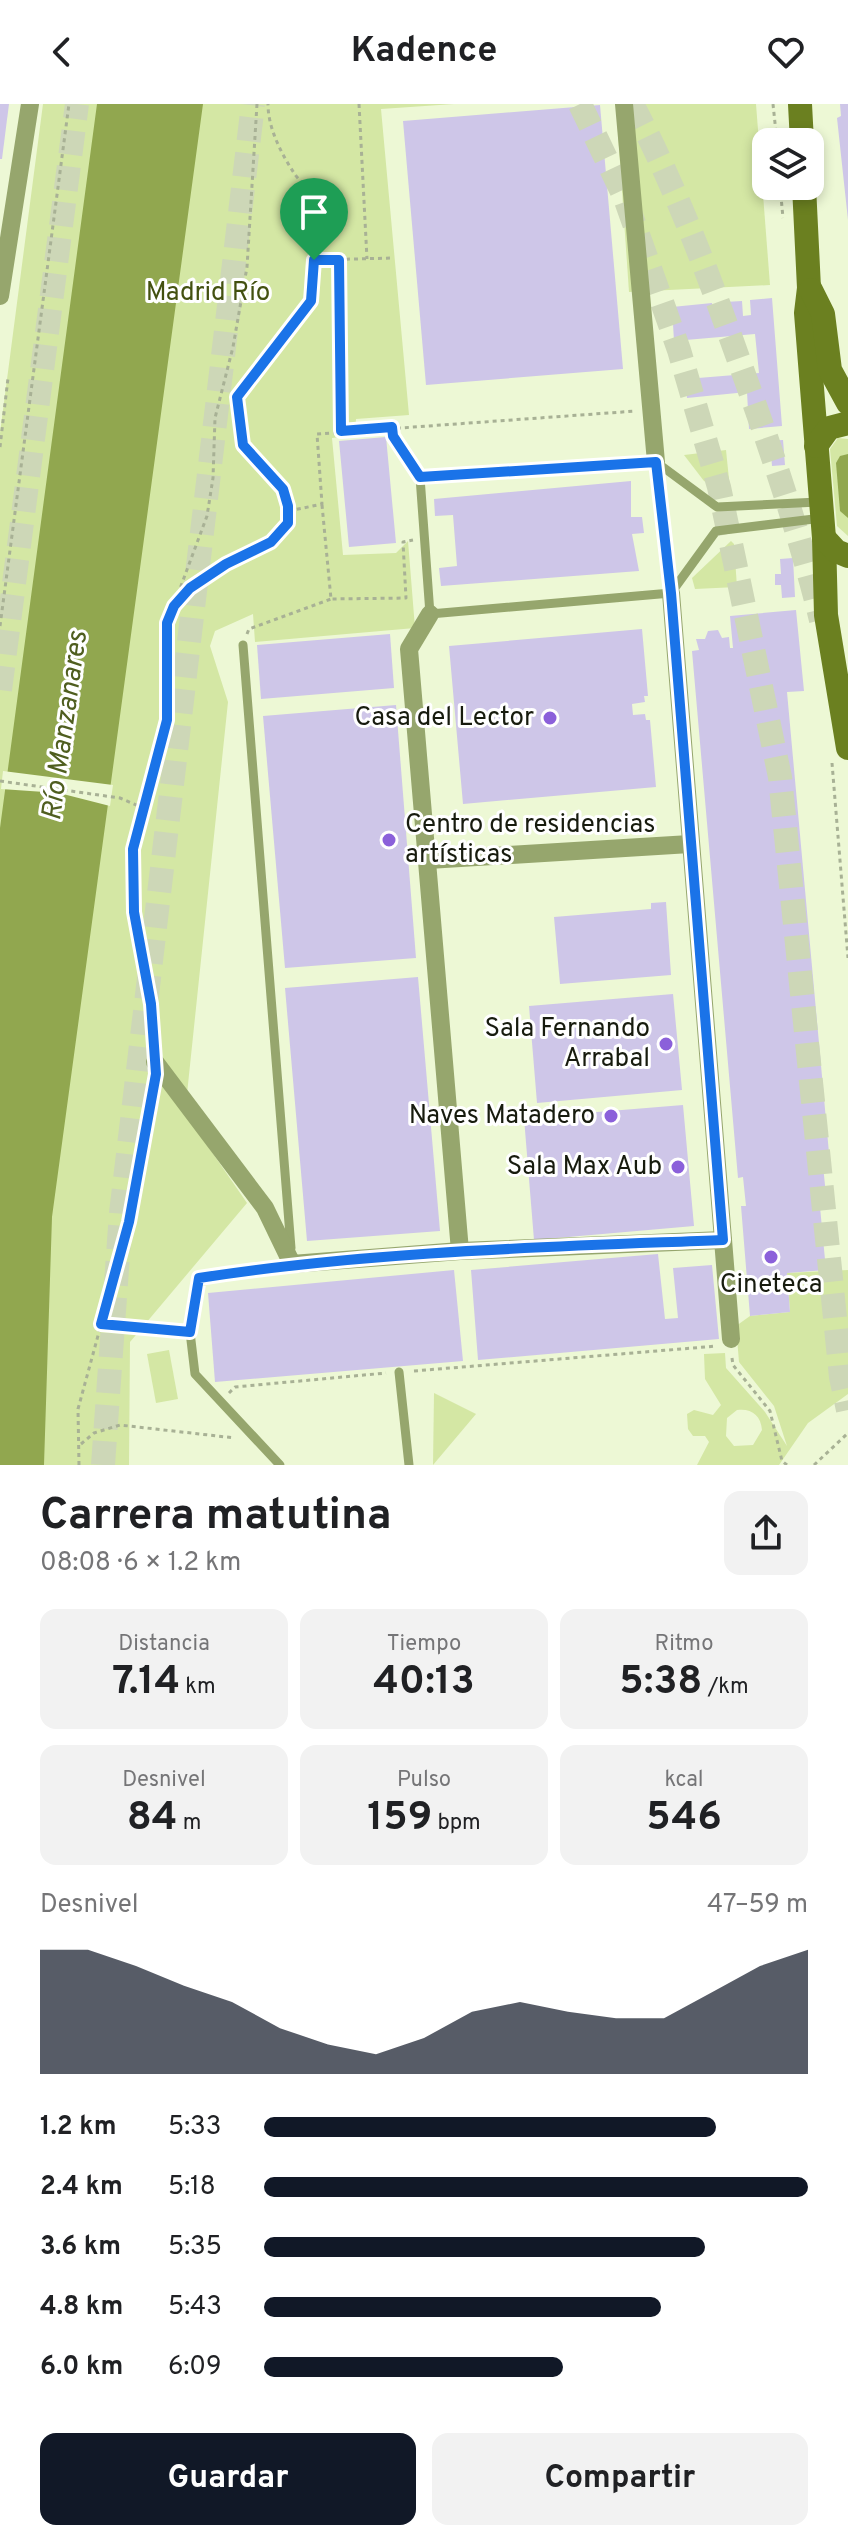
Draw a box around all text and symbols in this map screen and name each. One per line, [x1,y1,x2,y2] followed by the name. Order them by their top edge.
[351,29,497,75] text: Kadence
[40,30,84,74] icon: back
[764,30,808,74] icon: heart
[752,128,824,200] map controls
[752,128,824,200] button: layers
[280,178,348,260] pin
[292,190,336,234] icon: arrive
[146,277,270,310] park label: Madrid Río
[35,629,97,823] water label: Río Manzanares
[354,702,534,735] place label: Casa del Lector
[541,709,559,727] marker: Casa del Lector
[405,809,655,872] place label: Centro de residencias artísticas
[380,831,398,849] marker: Centro de residencias artísticas
[484,1013,650,1076] place label: Sala Fernando Arrabal
[657,1035,675,1053] marker: Sala Fernando Arrabal
[409,1100,595,1133] place label: Naves Matadero
[602,1107,620,1125] marker: Naves Matadero
[507,1151,662,1184] place label: Sala Max Aub
[669,1158,687,1176] marker: Sala Max Aub
[762,1248,780,1266] marker: Cineteca
[720,1269,822,1302] place label: Cineteca
[40,1489,392,1545] text: Carrera matutina
[724,1491,808,1575] button: share
[40,1547,241,1580] text: 08:08 · 6 × 1.2 km
[118,1631,210,1658] text: Distancia
[387,1631,461,1658] text: Tiempo
[655,1631,713,1658] text: Ritmo
[112,1658,180,1708] text: 7.14
[373,1658,475,1708] text: 40:13
[619,1658,703,1708] text: 5:38
[180,1674,216,1701] text: km
[703,1674,749,1701] text: /km
[122,1767,206,1794] text: Desnivel
[397,1767,451,1794] text: Pulso
[664,1767,704,1794] text: kcal
[127,1794,178,1844] text: 84
[367,1794,432,1844] text: 159
[646,1794,722,1844] text: 546
[178,1810,201,1837] text: m
[432,1810,481,1837] text: bpm
[40,1889,139,1922] text: Desnivel
[707,1889,808,1922] text: 47–59 m
[40,2111,117,2144] text: 1.2 km
[168,2111,221,2144] text: 5:33
[40,2171,123,2204] text: 2.4 km
[168,2171,216,2204] text: 5:18
[40,2231,121,2264] text: 3.6 km
[168,2231,222,2264] text: 5:35
[40,2291,123,2324] text: 4.8 km
[168,2291,222,2324] text: 5:43
[40,2351,123,2384] text: 6.0 km
[168,2351,222,2384] text: 6:09
[40,2433,416,2525] button: Guardar
[432,2433,808,2525] button: Compartir

